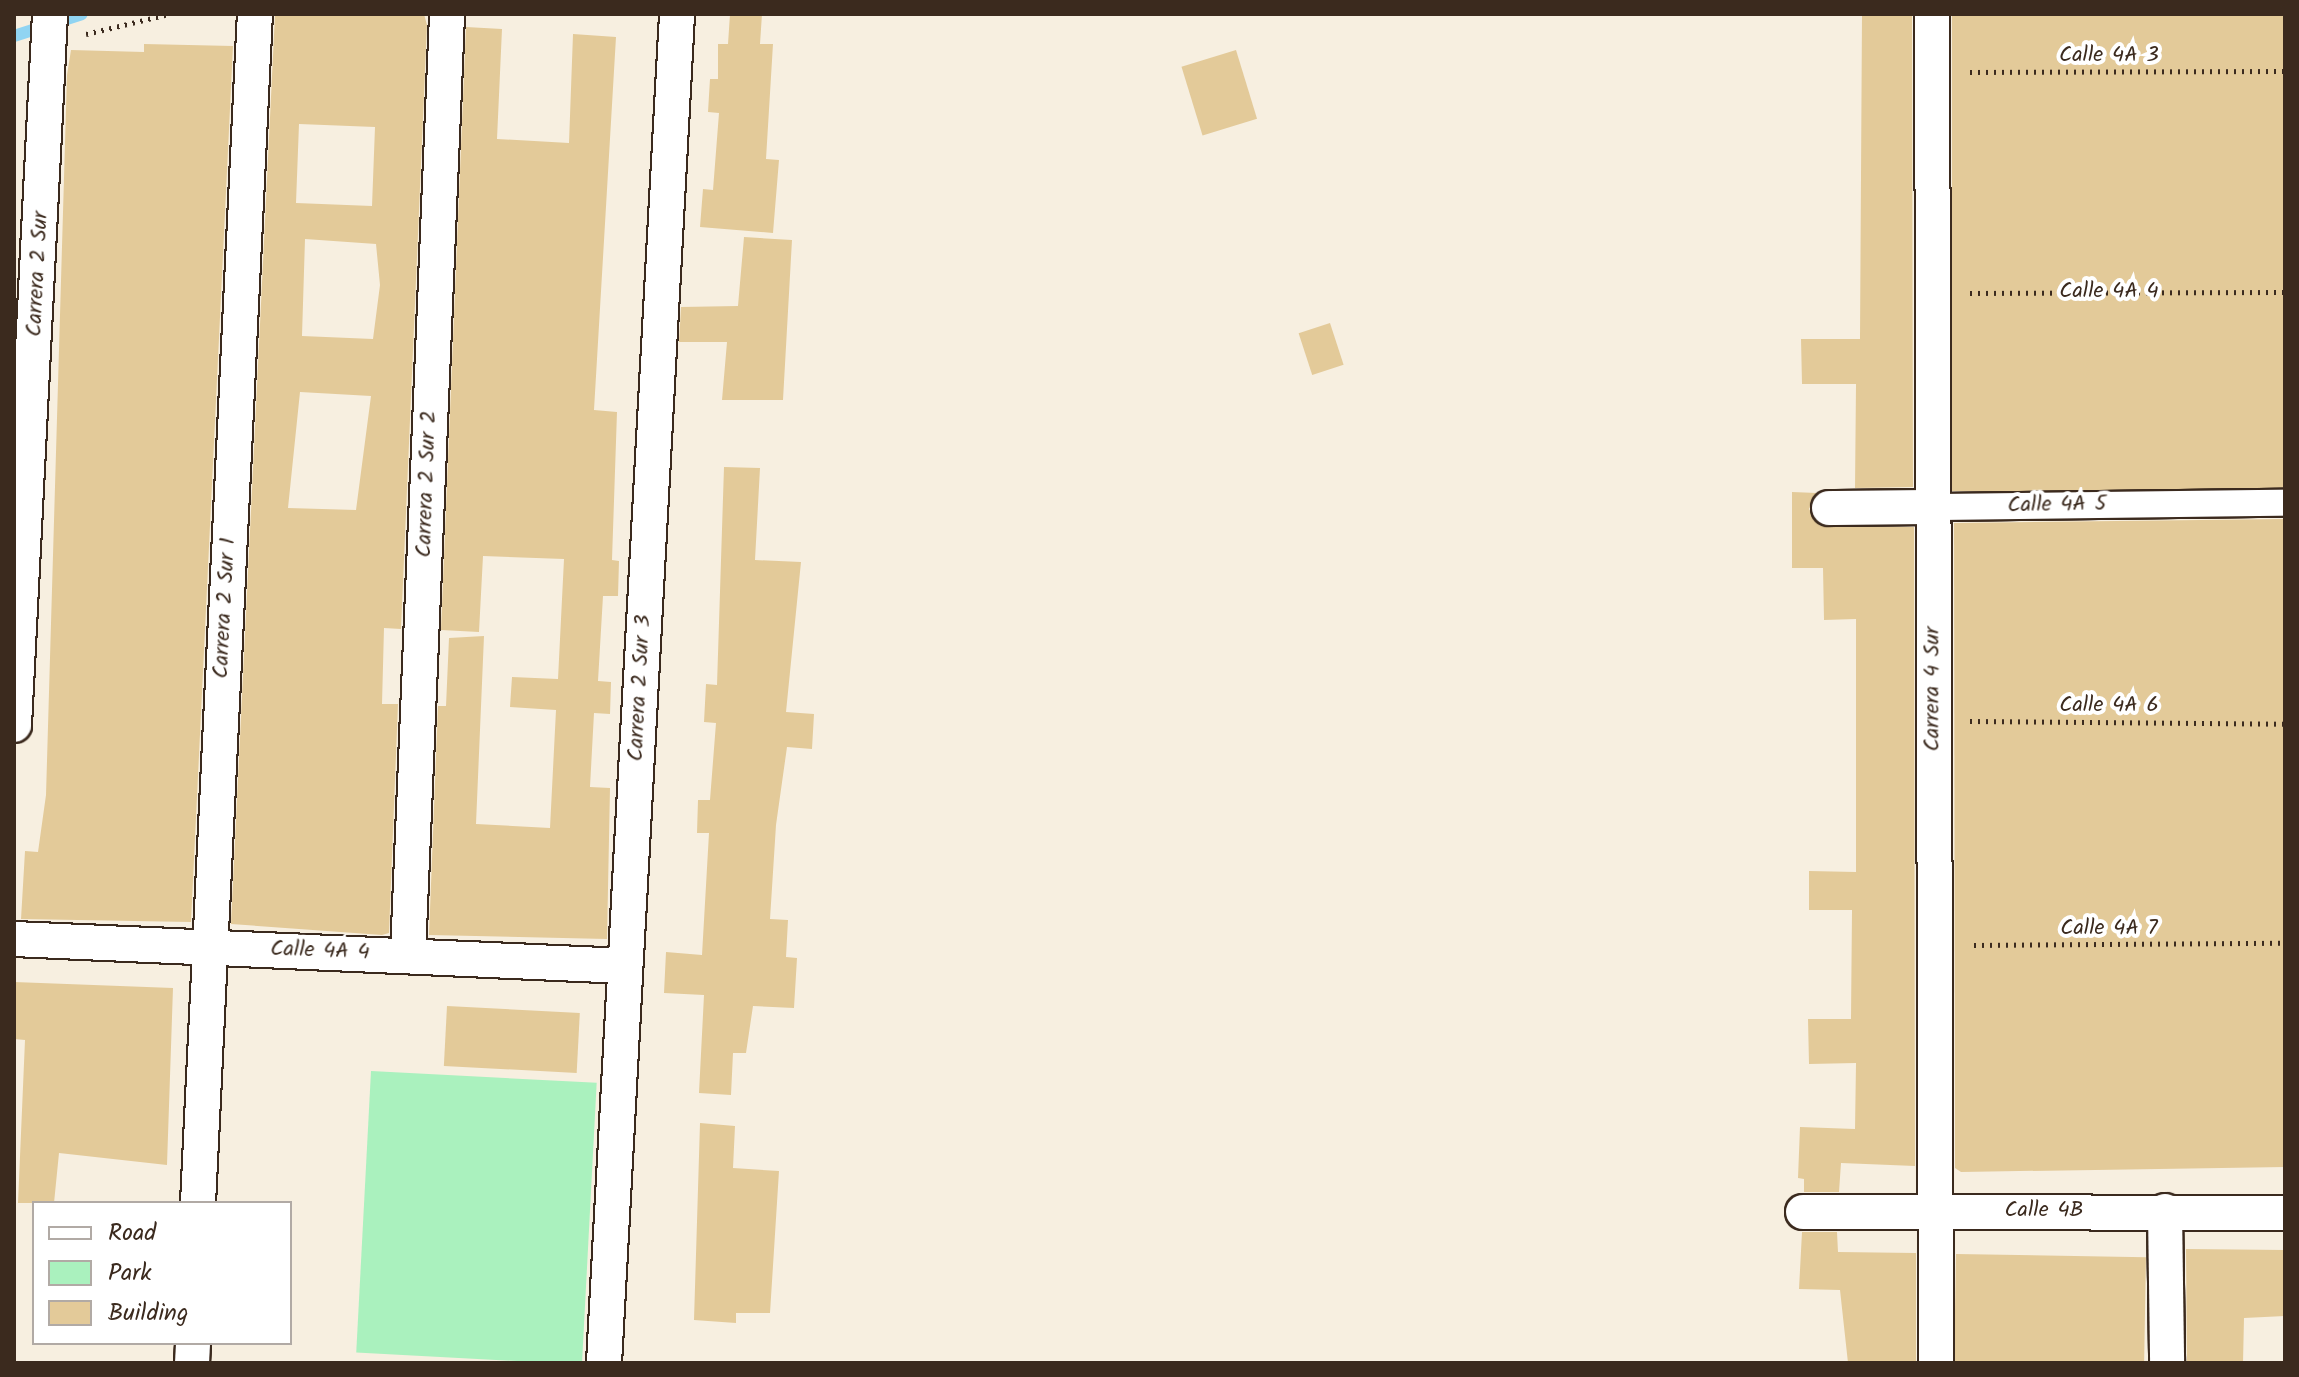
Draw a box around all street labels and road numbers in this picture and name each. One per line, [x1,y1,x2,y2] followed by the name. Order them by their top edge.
[2059,43,2159,69] street label: Calle 4A 3
[22,211,54,337] street label: Carrera 2 Sur
[2059,279,2159,305] street label: Calle 4A 4
[411,410,443,558] street label: Carrera 2 Sur 2
[2007,491,2107,519] street label: Calle 4A 5
[208,537,242,679] street label: Carrera 2 Sur 1
[623,614,657,762] street label: Carrera 2 Sur 3
[1920,627,1946,751] street label: Carrera 4 Sur
[2059,693,2159,719] street label: Calle 4A 6
[2060,916,2158,942] street label: Calle 4A 7
[270,936,370,966] street label: Calle 4A 4
[2004,1198,2084,1224] street label: Calle 4B

